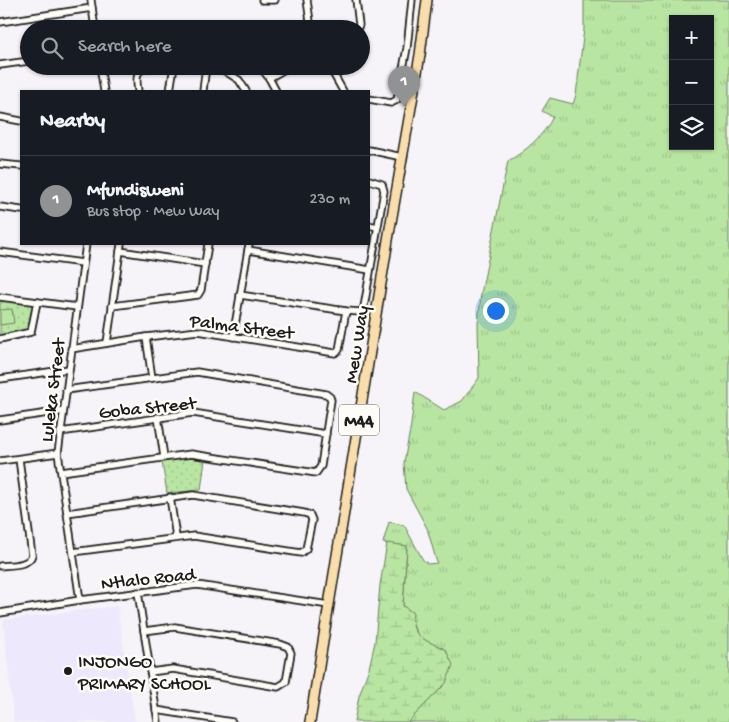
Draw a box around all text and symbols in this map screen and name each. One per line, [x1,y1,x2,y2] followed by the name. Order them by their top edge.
[669,15,714,150] map controls
[669,15,714,60] button: +
[20,20,370,75] search box
[38,34,66,62] icon: search
[78,36,172,59] text: Search here
[669,60,714,105] button: −
[388,66,420,107] pin: 1
[669,105,714,150] button: layers
[40,110,105,135] text: Nearby
[87,180,184,203] text: Mfundisweni
[53,191,59,210] text: 1
[310,191,350,210] text: 230 m
[87,203,219,222] text: Bus stop · Mew Way
[483,298,509,324] your location
[341,303,376,385] street label: Mew Way
[187,311,297,347] street label: Palma Street
[37,335,73,443] street label: Luleka Street
[98,393,199,426] street label: Goba Street
[339,404,379,436] road number: M44
[100,564,199,597] street label: Ntlalo Road
[77,652,211,697] place label: INJONGO PRIMARY SCHOOL
[62,665,74,677] marker: INJONGO PRIMARY SCHOOL

